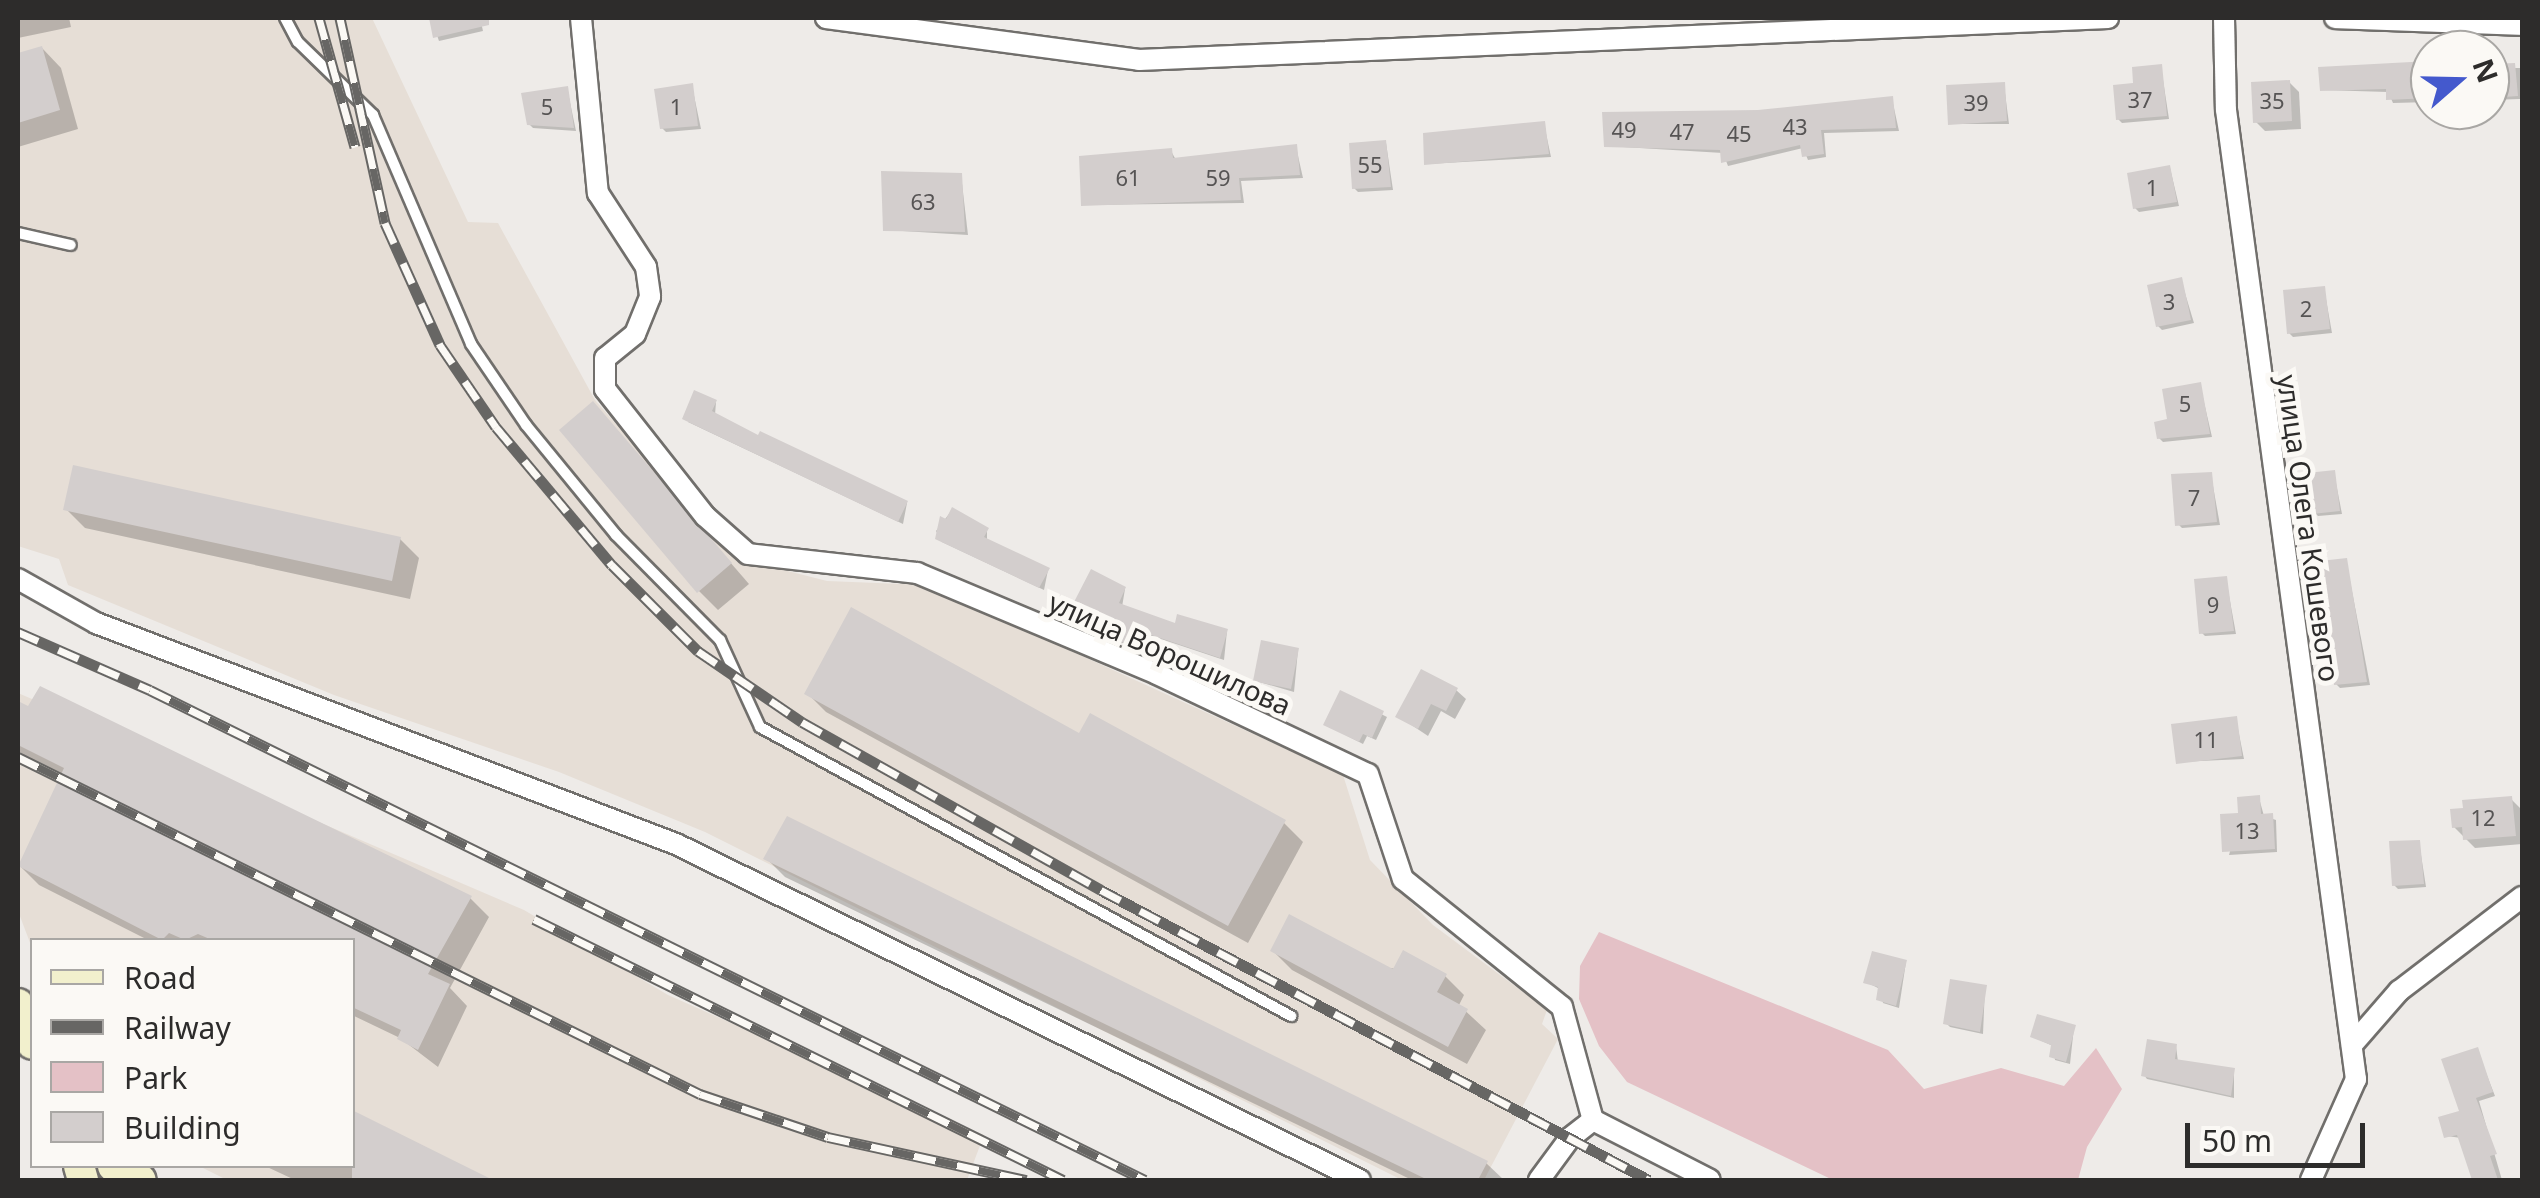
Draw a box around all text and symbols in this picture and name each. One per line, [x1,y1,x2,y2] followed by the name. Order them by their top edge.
[2410,30,2510,130] north arrow
[2465,53,2508,88] text: N
[2127,87,2153,113] house number: 37
[2259,88,2285,114] house number: 35
[1963,90,1989,116] house number: 39
[541,94,553,120] house number: 5
[670,94,682,120] house number: 1
[1782,114,1808,140] house number: 43
[1611,117,1637,143] house number: 49
[1669,119,1695,145] house number: 47
[1726,121,1752,147] house number: 45
[1357,152,1383,178] house number: 55
[1115,165,1141,191] house number: 61
[1205,165,1231,191] house number: 59
[2146,175,2158,201] house number: 1
[910,189,936,215] house number: 63
[2163,289,2175,315] house number: 3
[2300,296,2312,322] house number: 2
[2271,372,2347,684] street label: улица Олега Кошевого
[2179,391,2191,417] house number: 5
[2188,485,2200,511] house number: 7
[1043,584,1297,722] street label: улица Ворошилова
[2207,592,2219,618] house number: 9
[2193,727,2219,753] house number: 11
[2470,805,2496,831] house number: 12
[2234,818,2260,844] house number: 13
[30,938,355,1168] legend
[124,957,196,998] text: Road
[124,1007,231,1048] text: Railway
[124,1057,187,1098] text: Park
[2190,1103,2370,1165] scale bar
[124,1107,241,1148] text: Building
[2202,1120,2272,1161] text: 50 m

